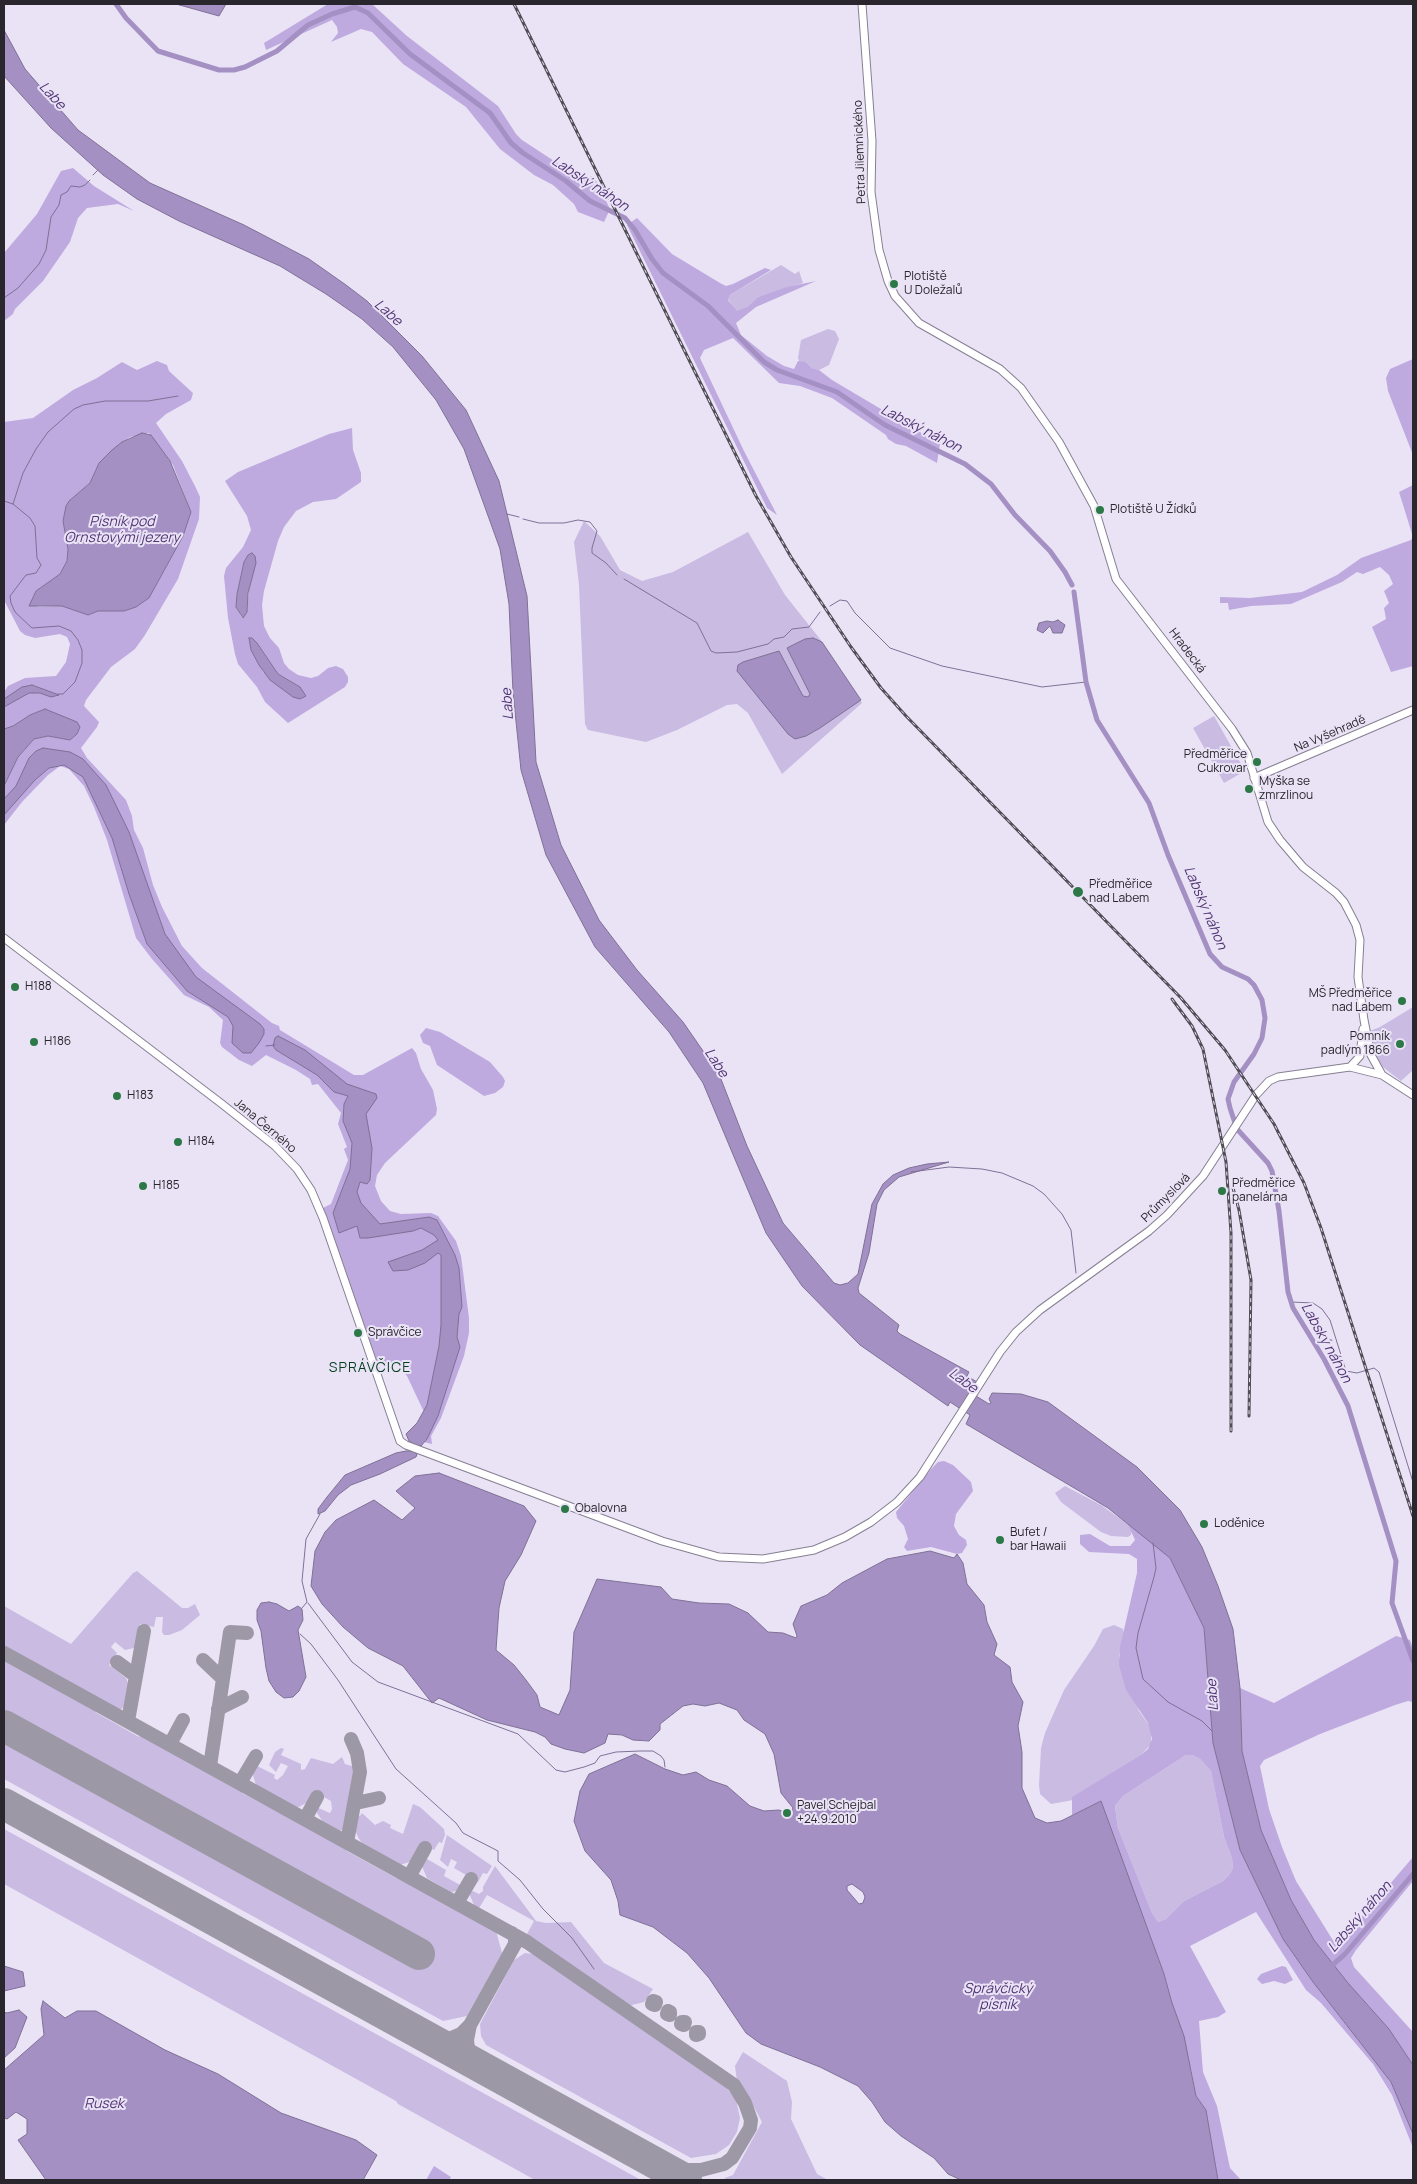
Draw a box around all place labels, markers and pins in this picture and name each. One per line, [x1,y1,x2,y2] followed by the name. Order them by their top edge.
[904,270,962,298] place label: Plotiště U Doležalů
[888,278,900,290] marker: Plotiště U Doležalů
[1110,503,1196,517] place label: Plotiště U Žídků
[1094,504,1106,516] marker: Plotiště U Žídků
[1184,748,1247,776] place label: Předměřice Cukrovar
[1251,756,1263,768] marker: Předměřice Cukrovar
[1259,775,1313,803] place label: Myška se zmrzlinou
[1243,783,1255,795] marker: Myška se zmrzlinou
[1089,878,1152,906] place label: Předměřice nad Labem
[1071,885,1085,899] marker: Předměřice nad Labem
[25,980,52,994] place label: H188
[9,981,21,993] marker: H188
[1309,987,1392,1015] place label: MŠ Předměřice nad Labem
[1396,995,1408,1007] marker: MŠ Předměřice nad Labem
[1321,1030,1390,1058] place label: Pomník padlým 1866
[44,1035,71,1049] place label: H186
[28,1036,40,1048] marker: H186
[1394,1038,1406,1050] marker: Pomník padlým 1866
[127,1089,153,1103] place label: H183
[111,1090,123,1102] marker: H183
[188,1135,215,1149] place label: H184
[172,1136,184,1148] marker: H184
[1232,1177,1295,1205] place label: Předměřice panelárna
[153,1179,180,1193] place label: H185
[137,1180,149,1192] marker: H185
[1216,1185,1228,1197] marker: Předměřice panelárna
[368,1326,422,1340] place label: Správčice
[352,1327,364,1339] marker: Správčice
[575,1502,627,1516] place label: Obalovna
[559,1503,571,1515] marker: Obalovna
[1214,1517,1265,1531] place label: Loděnice
[1198,1518,1210,1530] marker: Loděnice
[1010,1526,1066,1554] place label: Bufet / bar Hawaii
[994,1534,1006,1546] marker: Bufet / bar Hawaii
[797,1799,876,1827] place label: Pavel Schejbal +24.9.2010
[781,1807,793,1819] marker: Pavel Schejbal +24.9.2010

